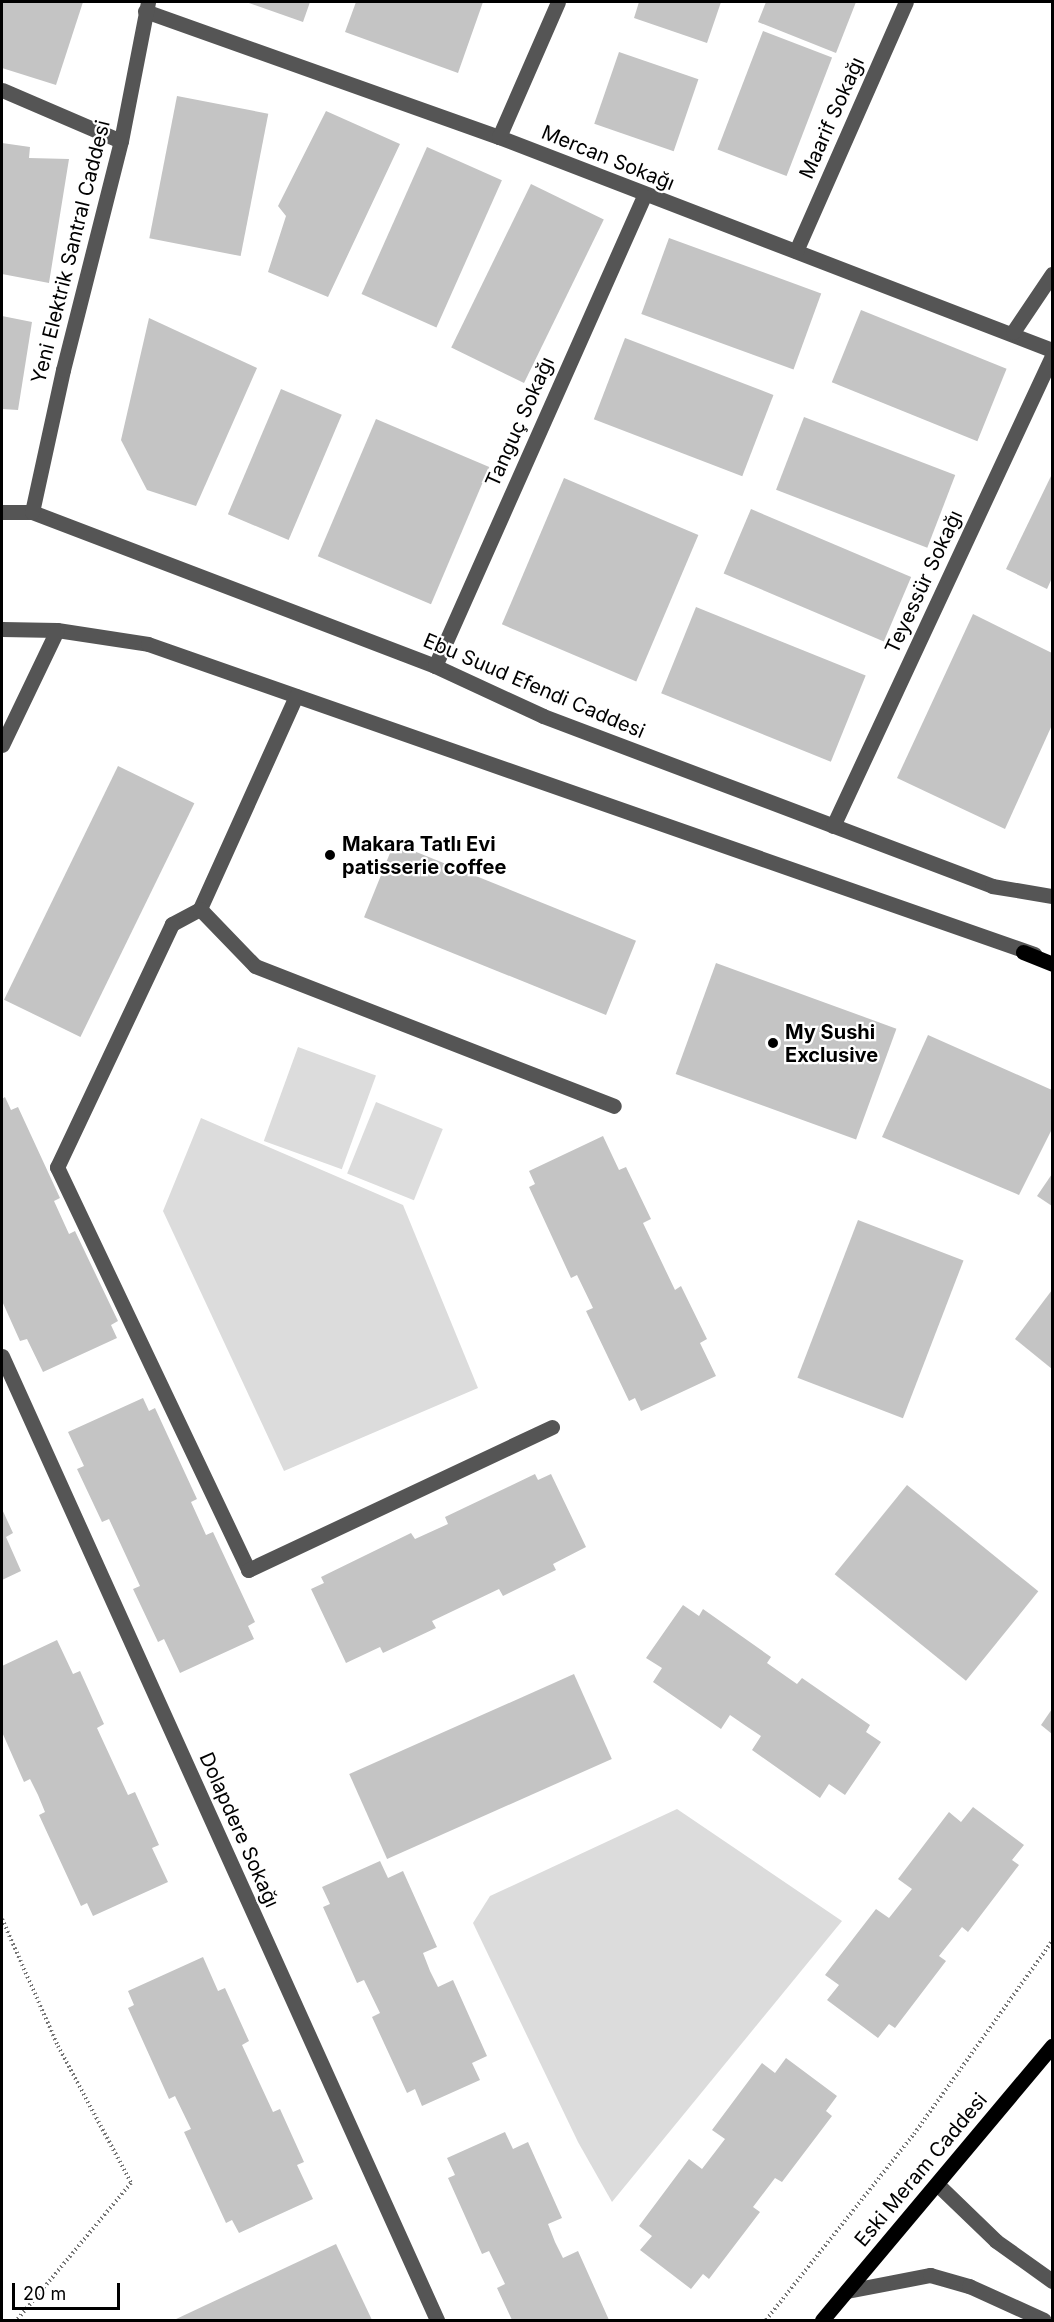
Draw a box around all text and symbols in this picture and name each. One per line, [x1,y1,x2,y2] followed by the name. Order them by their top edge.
[795,54,869,182] street label: Maarif Sokağı
[27,118,115,386] street label: Yeni Elektrik Santral Caddesi
[538,120,678,196] street label: Mercan Sokağı
[481,353,559,491] street label: Tanguç Sokağı
[880,507,968,657] street label: Teyessür Sokağı
[420,628,648,744] street label: Ebu Suud Efendi Caddesi
[342,832,506,879] place label: Makara Tatlı Evi patisserie coffee
[323,848,337,862] marker: Makara Tatlı Evi patisserie coffee
[785,1020,878,1067] place label: My Sushi Exclusive
[766,1036,780,1050] marker: My Sushi Exclusive
[194,1749,284,1911] street label: Dolapdere Sokağı
[850,2088,992,2252] street label: Eski Meram Caddesi
[15,2271,123,2309] scale bar
[23,2283,66,2304] text: 20 m

